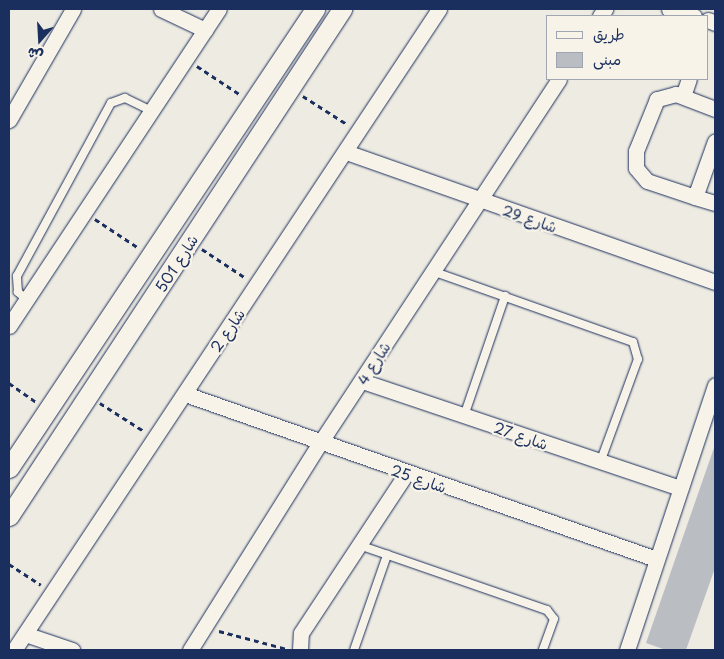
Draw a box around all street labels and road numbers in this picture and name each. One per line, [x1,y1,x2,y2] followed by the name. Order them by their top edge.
[500,200,560,236] street label: شارع 29
[151,231,201,295] street label: شارع 501
[206,305,248,355] street label: شارع 2
[353,338,393,388] street label: شارع 4
[492,417,550,453] street label: شارع 27
[389,460,449,496] street label: شارع 25

